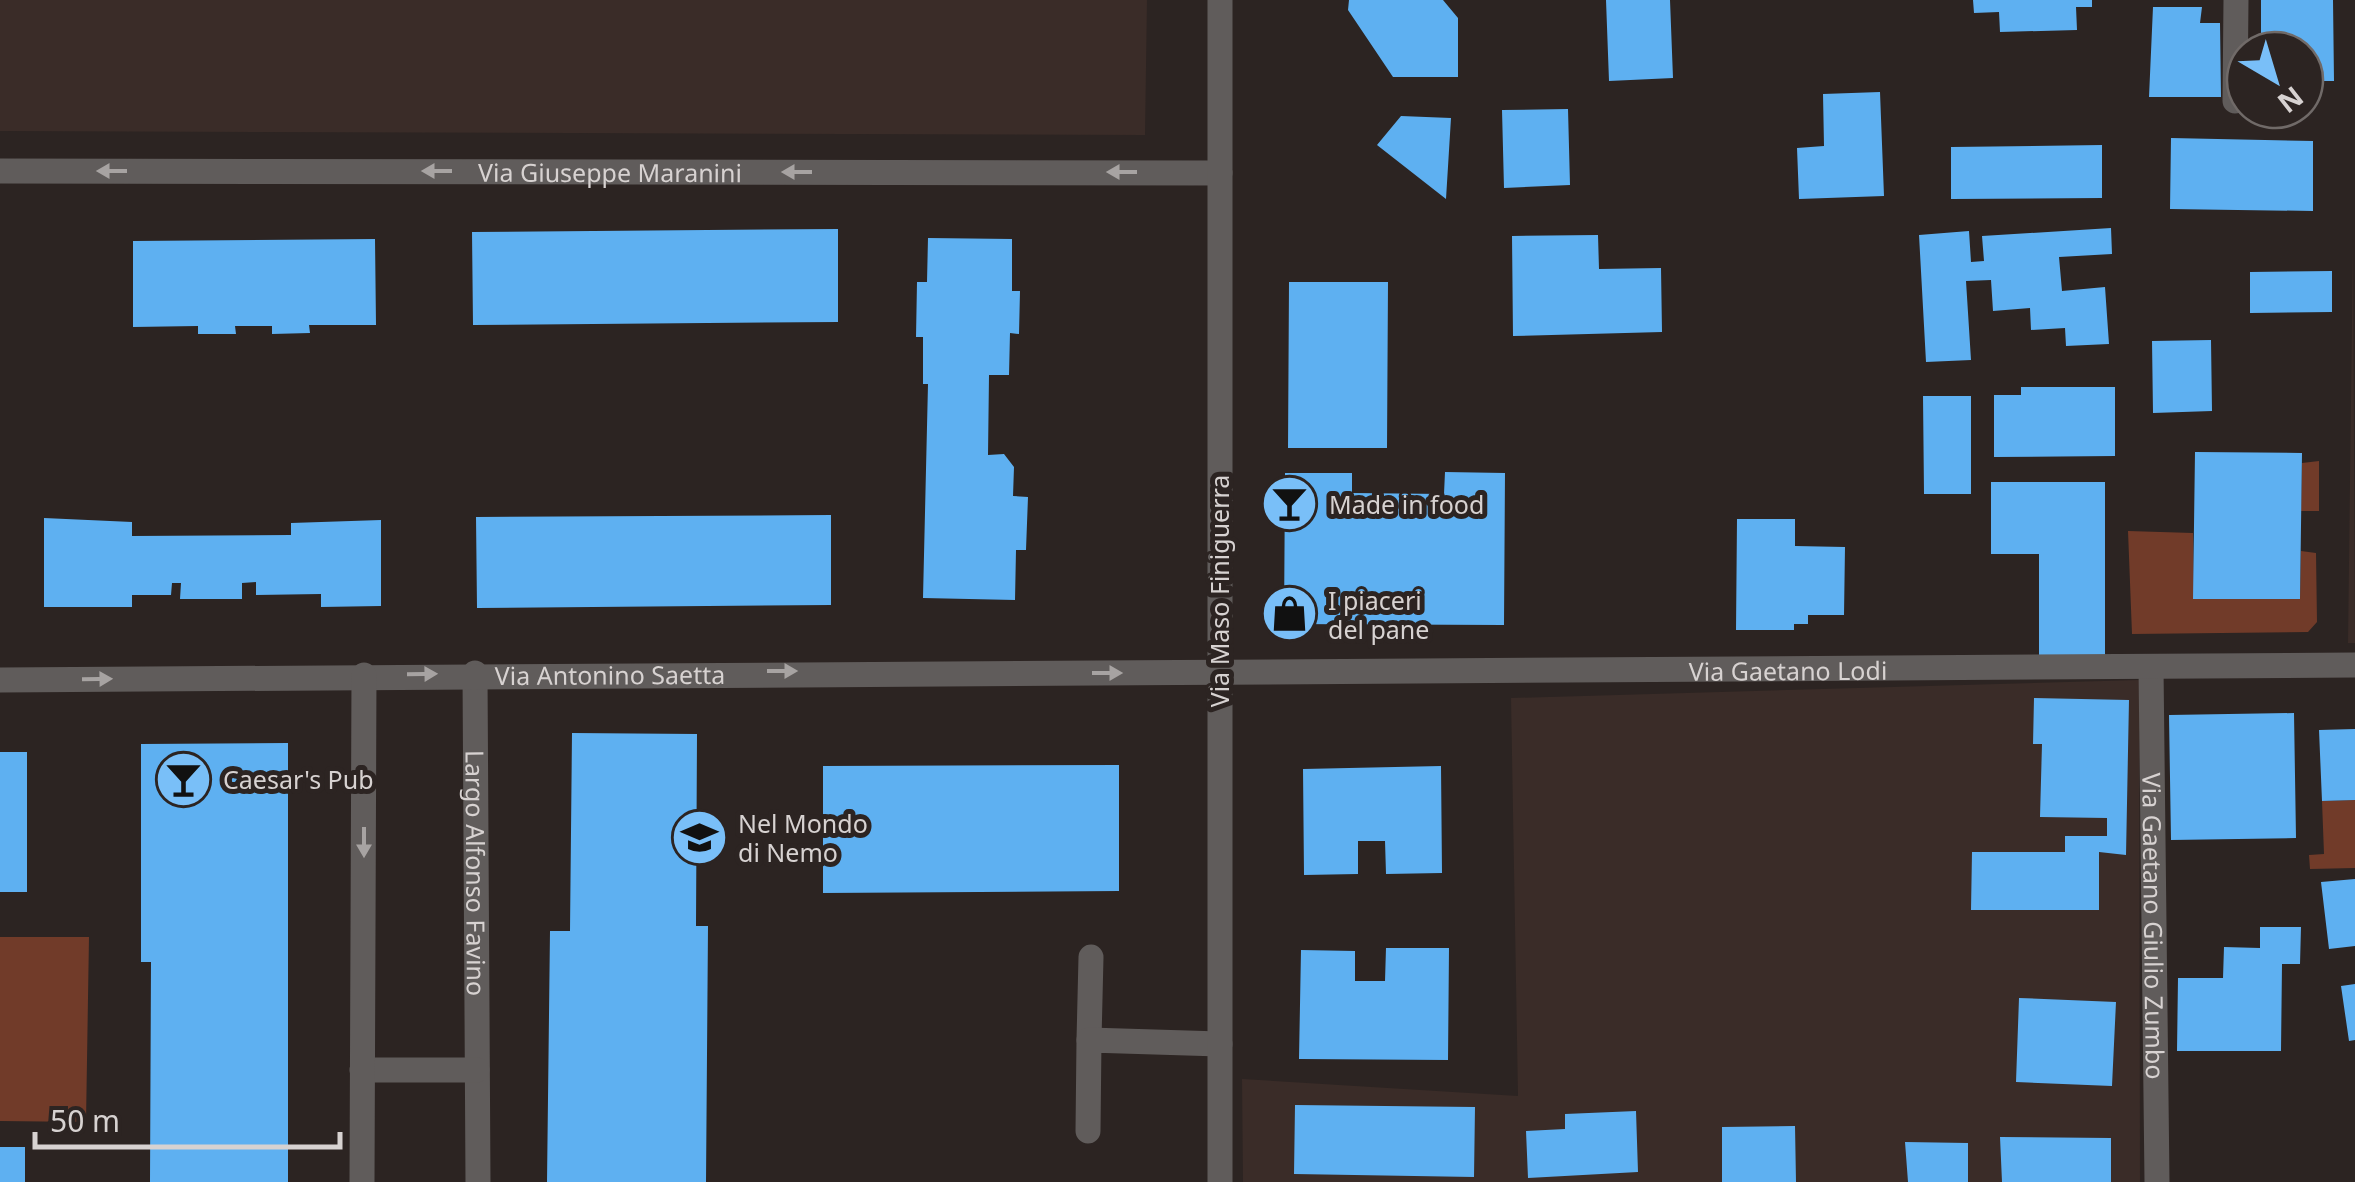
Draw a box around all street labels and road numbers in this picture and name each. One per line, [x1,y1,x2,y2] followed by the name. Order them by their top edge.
[478,155,742,189] street label: Via Giuseppe Maranini
[1202,475,1236,707] street label: Via Maso Finiguerra
[1689,653,1887,688] street label: Via Gaetano Lodi
[495,657,725,692] street label: Via Antonino Saetta
[458,750,494,996] street label: Largo Alfonso Favino
[2135,772,2173,1080] street label: Via Gaetano Giulio Zumbo

